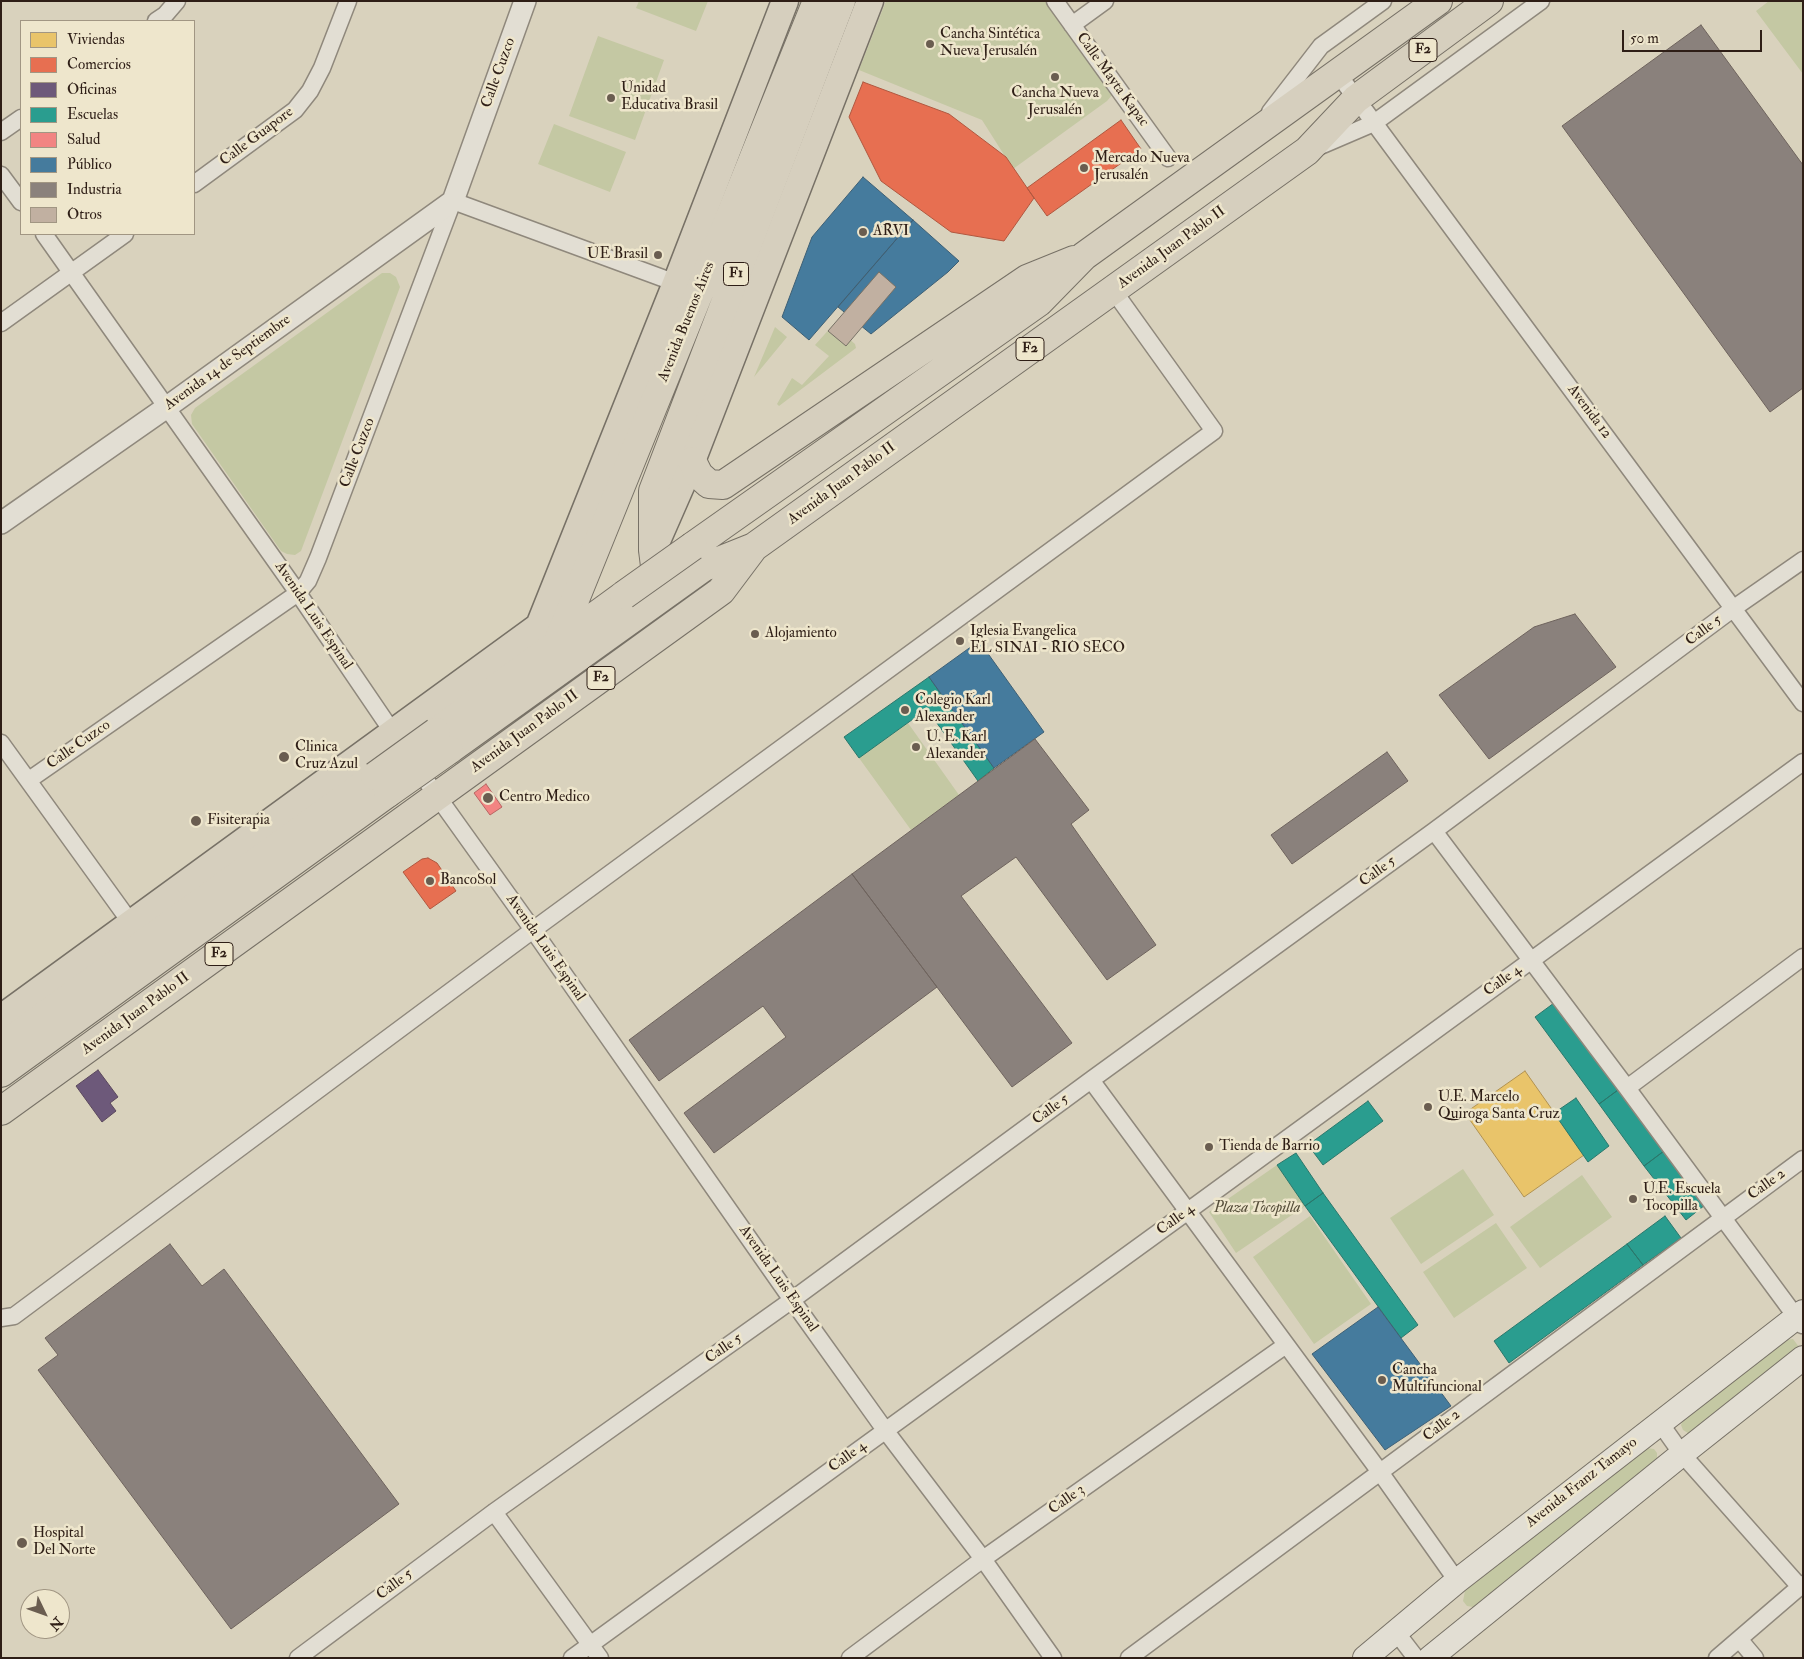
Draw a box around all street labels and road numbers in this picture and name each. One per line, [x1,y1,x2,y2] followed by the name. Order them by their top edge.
[1072,29,1152,131] street label: Calle Mayta Kapac
[478,36,520,110] street label: Calle Cuzco
[1409,38,1437,62] road number: F2
[217,104,297,170] street label: Calle Guapore
[1115,203,1229,293] street label: Avenida Juan Pablo II
[655,259,719,385] street label: Avenida Buenos Aires
[724,262,748,286] road number: F1
[161,311,295,415] street label: Avenida 14 de Septiembre
[1016,338,1044,360] road number: F2
[1563,381,1615,443] street label: Avenida 12
[336,416,380,490] street label: Calle Cuzco
[785,439,899,529] street label: Avenida Juan Pablo II
[270,559,356,673] street label: Avenida Luis Espinal
[1682,612,1726,650] street label: Calle 5
[587,666,615,690] road number: F2
[468,687,582,777] street label: Avenida Juan Pablo II
[44,717,114,773] street label: Calle Cuzco
[1356,853,1400,891] street label: Calle 5
[501,891,589,1005] street label: Avenida Luis Espinal
[205,942,233,966] road number: F2
[1481,961,1525,1001] street label: Calle 4
[79,969,193,1059] street label: Avenida Juan Pablo II
[1029,1091,1073,1129] street label: Calle 5
[1745,1165,1789,1205] street label: Calle 2
[1154,1200,1198,1240] street label: Calle 4
[734,1222,822,1336] street label: Avenida Luis Espinal
[702,1330,746,1368] street label: Calle 5
[1420,1406,1464,1446] street label: Calle 2
[1523,1434,1641,1532] street label: Avenida Franz Tamayo
[826,1437,870,1477] street label: Calle 4
[1045,1481,1089,1519] street label: Calle 3
[373,1566,417,1604] street label: Calle 5

